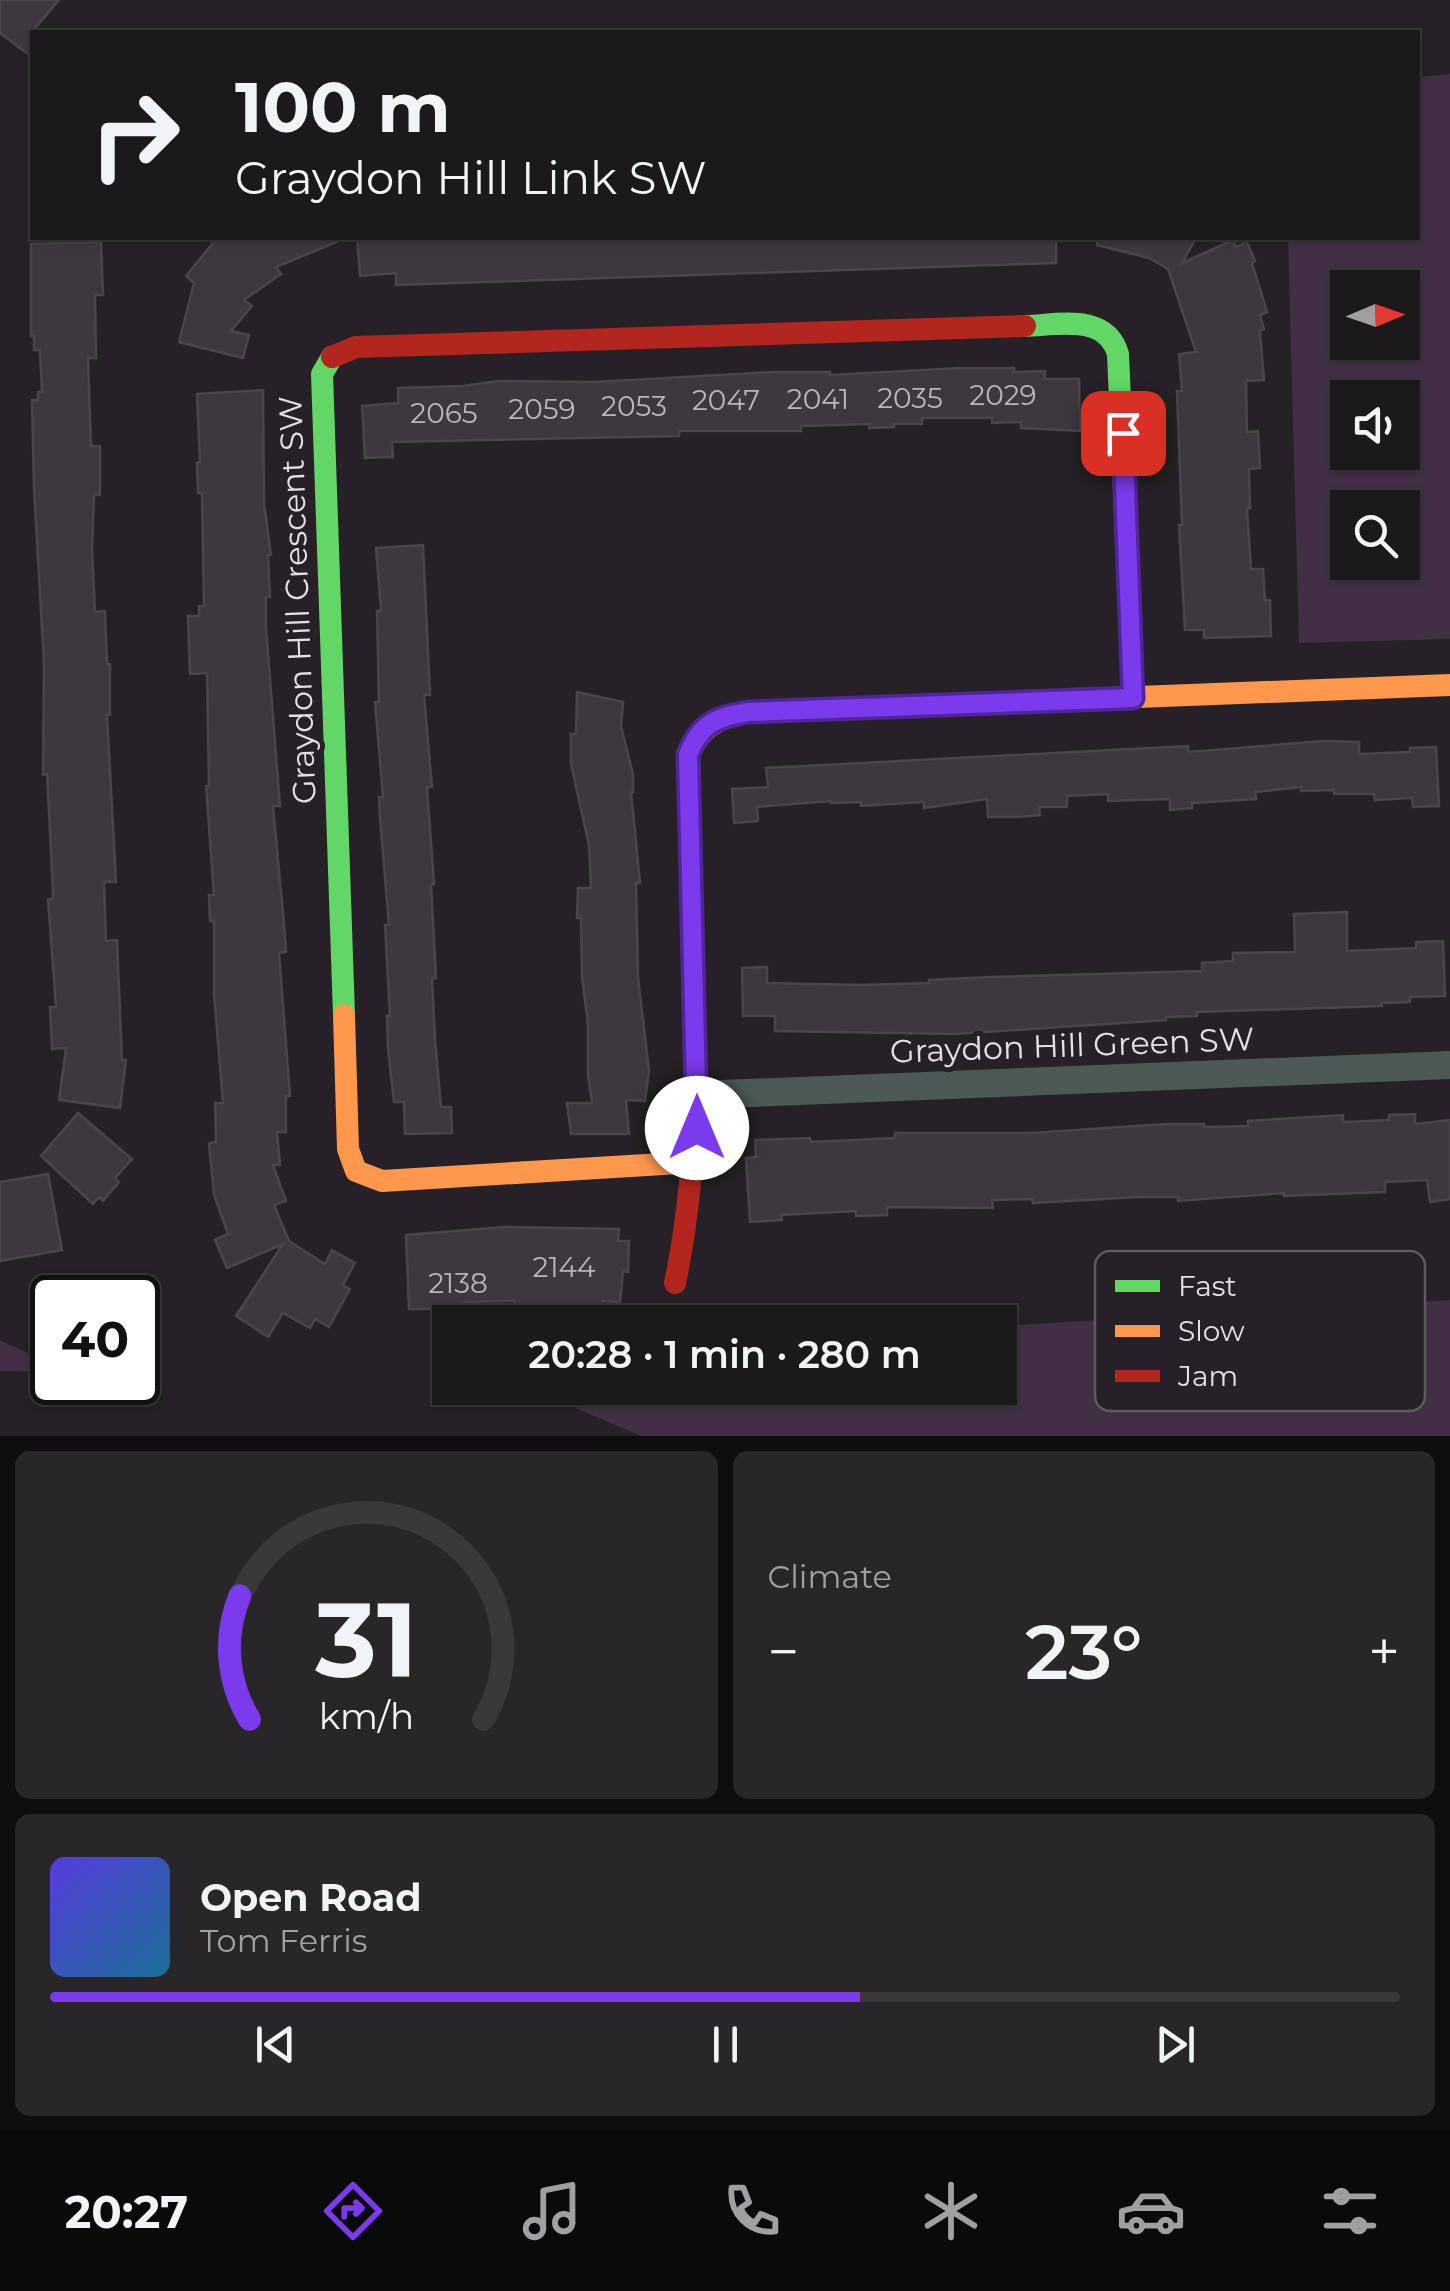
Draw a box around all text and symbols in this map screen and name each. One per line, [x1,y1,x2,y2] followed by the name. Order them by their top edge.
[235,64,451,150] text: 100 m
[70,70,200,200] icon: right
[235,150,706,205] text: Graydon Hill Link SW
[1330,270,1420,360] north arrow
[1330,270,1420,580] map controls
[969,378,1037,412] house number: 2029
[1330,380,1420,470] button: sound
[877,381,943,415] house number: 2035
[787,382,849,416] house number: 2041
[692,383,760,417] house number: 2047
[601,389,667,423] house number: 2053
[1081,391,1166,476] pin
[508,392,576,426] house number: 2059
[270,395,324,805] street label: Graydon Hill Crescent SW
[410,396,478,430] house number: 2065
[1096,406,1151,461] icon: arrive
[1330,490,1420,580] button: search
[889,1019,1255,1071] street label: Graydon Hill Green SW
[645,1076,749,1180] position arrow
[532,1250,596,1284] house number: 2144
[1095,1251,1425,1411] legend
[428,1266,488,1300] house number: 2138
[1178,1269,1237,1303] text: Fast
[30,1275,160,1405] speed limit sign: 40
[1178,1314,1245,1348] text: Slow
[528,1331,921,1378] text: 20:28 · 1 min · 280 m
[1177,1359,1238,1393] text: Jam
[768,1557,892,1596] text: Climate
[314,1576,417,1703] text: 31
[1025,1606,1143,1698] text: 23°
[768,1618,799,1685] text: −
[1368,1618,1400,1685] text: +
[319,1694,414,1738] text: km/h
[200,1874,422,1921] text: Open Road
[200,1921,367,1960] text: Tom Ferris
[248,2017,303,2072] icon: previous
[698,2017,753,2072] icon: pause
[1148,2017,1203,2072] icon: next
[318,2176,388,2246] icon: directions
[517,2176,587,2246] icon: music
[717,2176,787,2246] icon: phone
[916,2176,986,2246] icon: climate
[1116,2176,1186,2246] icon: car
[1315,2176,1385,2246] icon: filters
[65,2184,188,2239] text: 20:27

